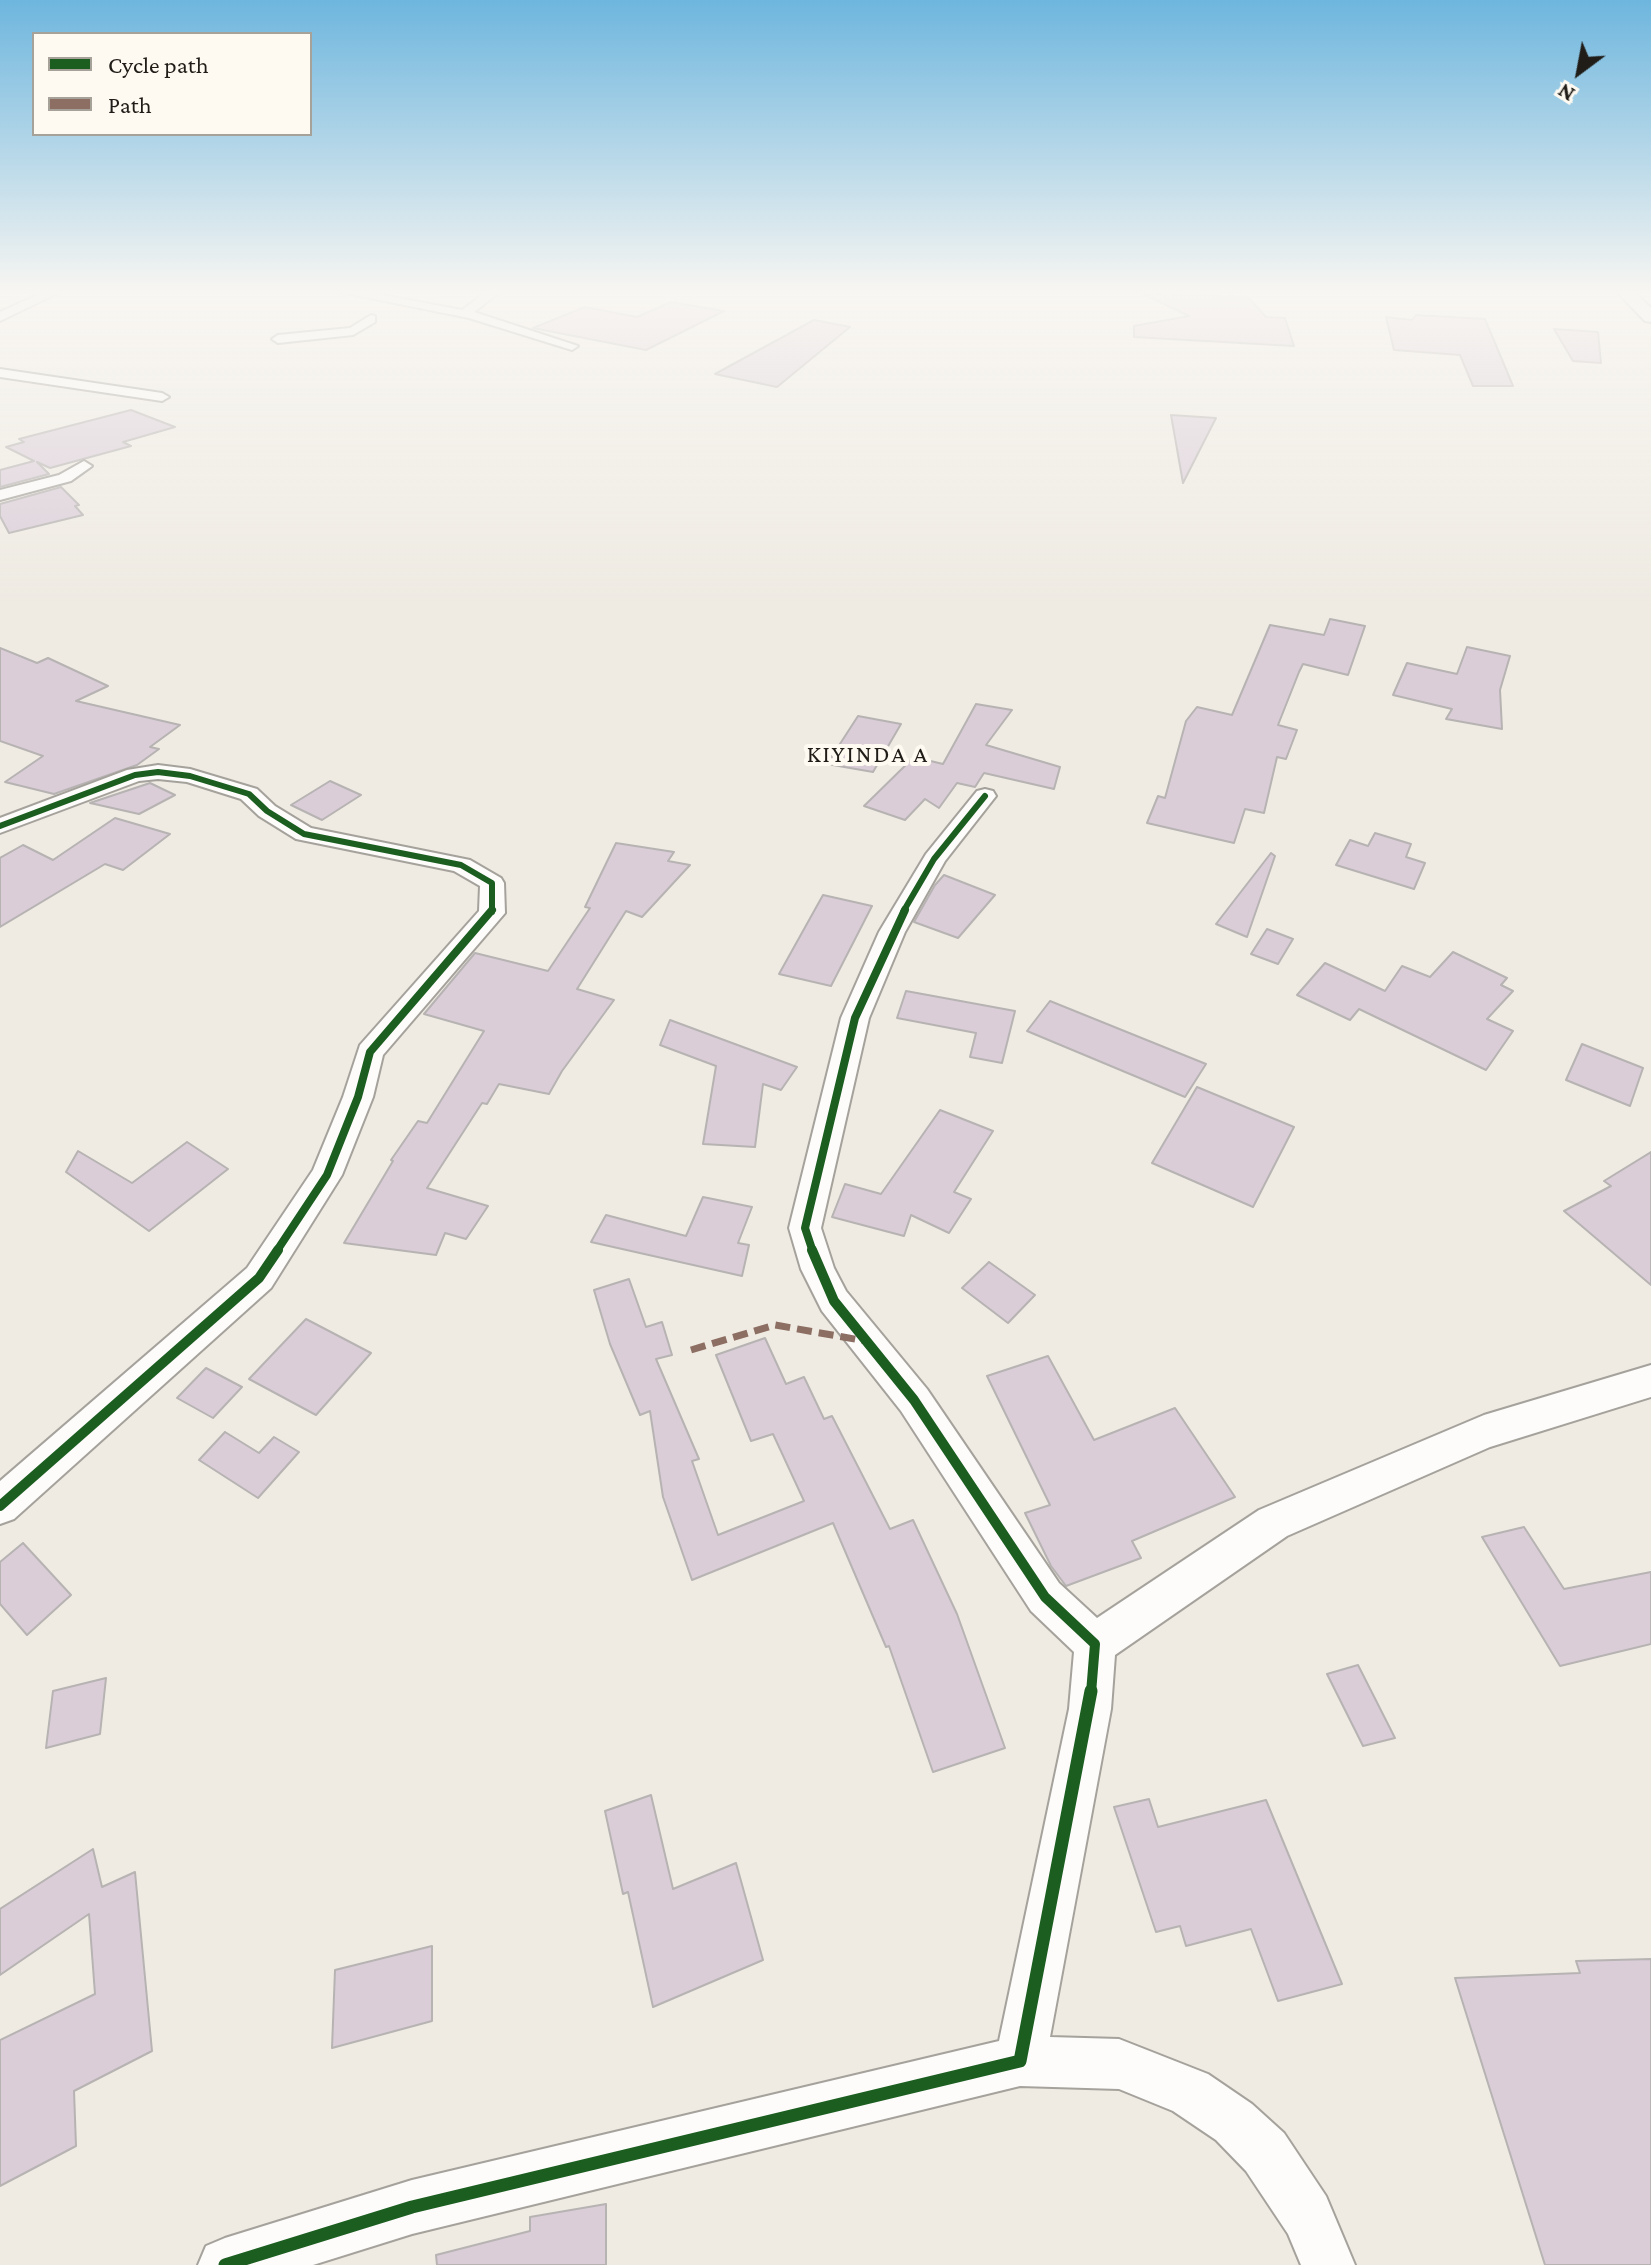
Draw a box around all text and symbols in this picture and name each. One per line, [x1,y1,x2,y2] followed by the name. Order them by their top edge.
[32,32,312,136] legend
[1539,32,1619,112] north arrow
[108,51,209,78] text: Cycle path
[1553,78,1579,107] text: N
[108,91,152,118] text: Path
[807,741,929,769] district label: KIYINDA A

